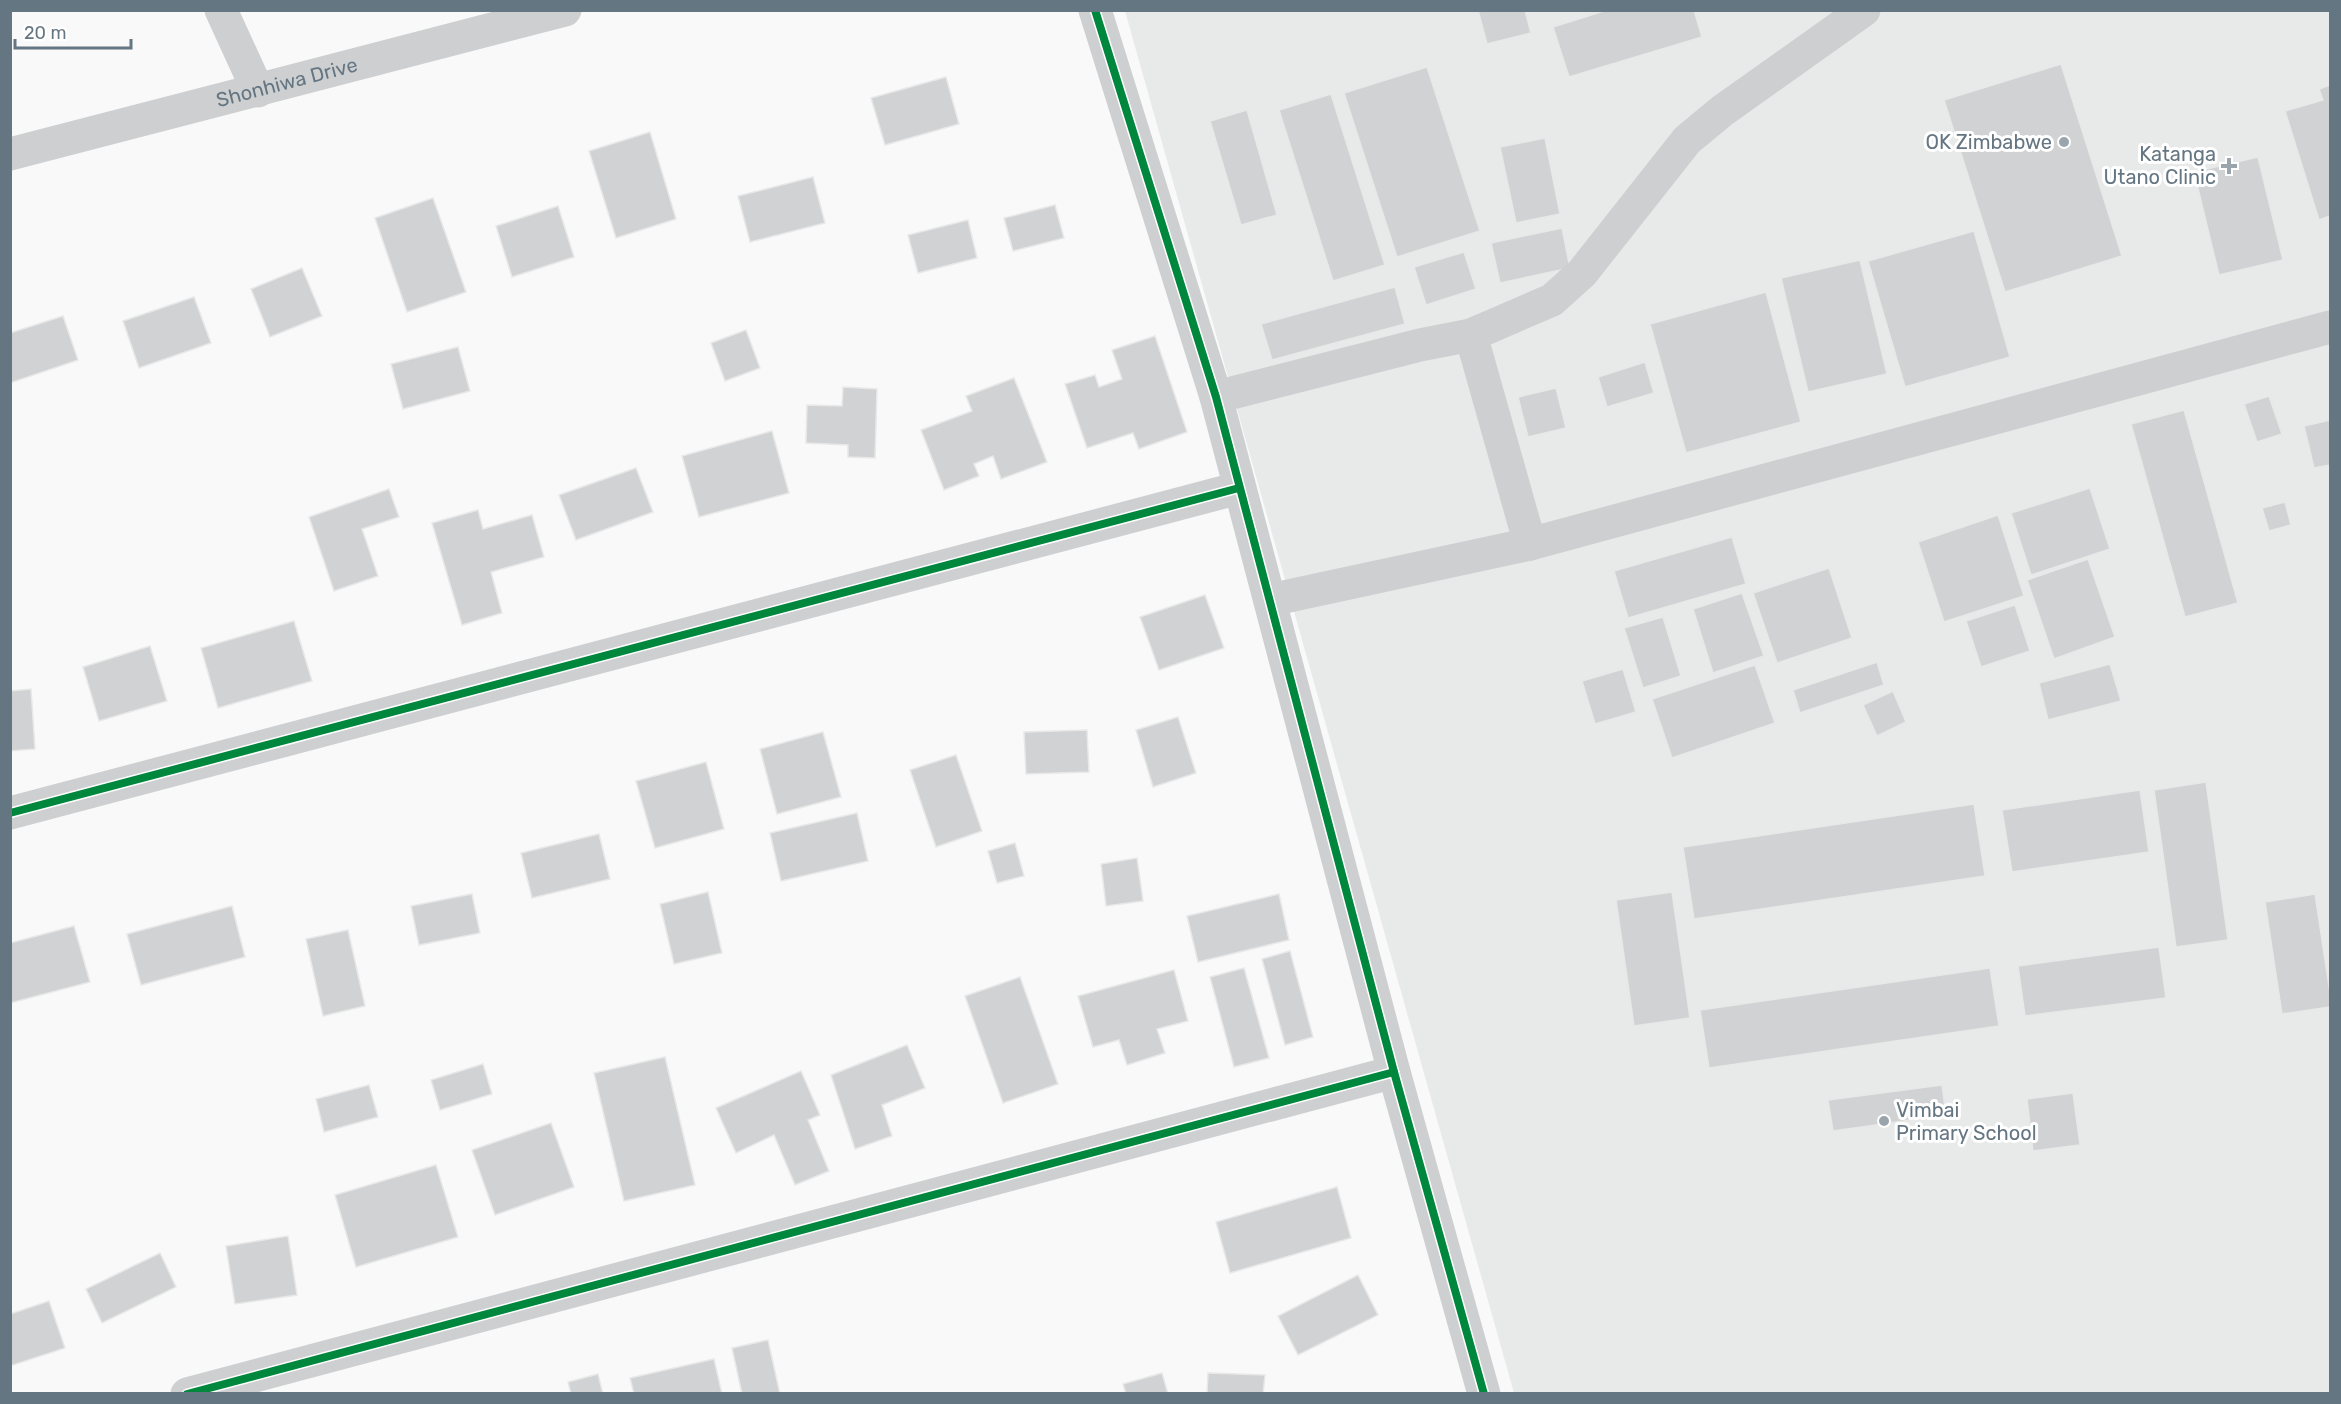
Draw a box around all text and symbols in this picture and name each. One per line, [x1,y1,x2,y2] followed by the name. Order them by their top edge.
[15,12,130,50] scale bar
[24,22,66,44] text: 20 m
[214,52,360,112] street label: Shonhiwa Drive
[1926,130,2052,154] place label: OK Zimbabwe
[2057,135,2071,149] marker: OK Zimbabwe
[2104,142,2216,189] place label: Katanga Utano Clinic
[2220,157,2238,175] marker: Katanga Utano Clinic
[1896,1098,2037,1145] place label: Vimbai Primary School
[1877,1114,1891,1128] marker: Vimbai Primary School

